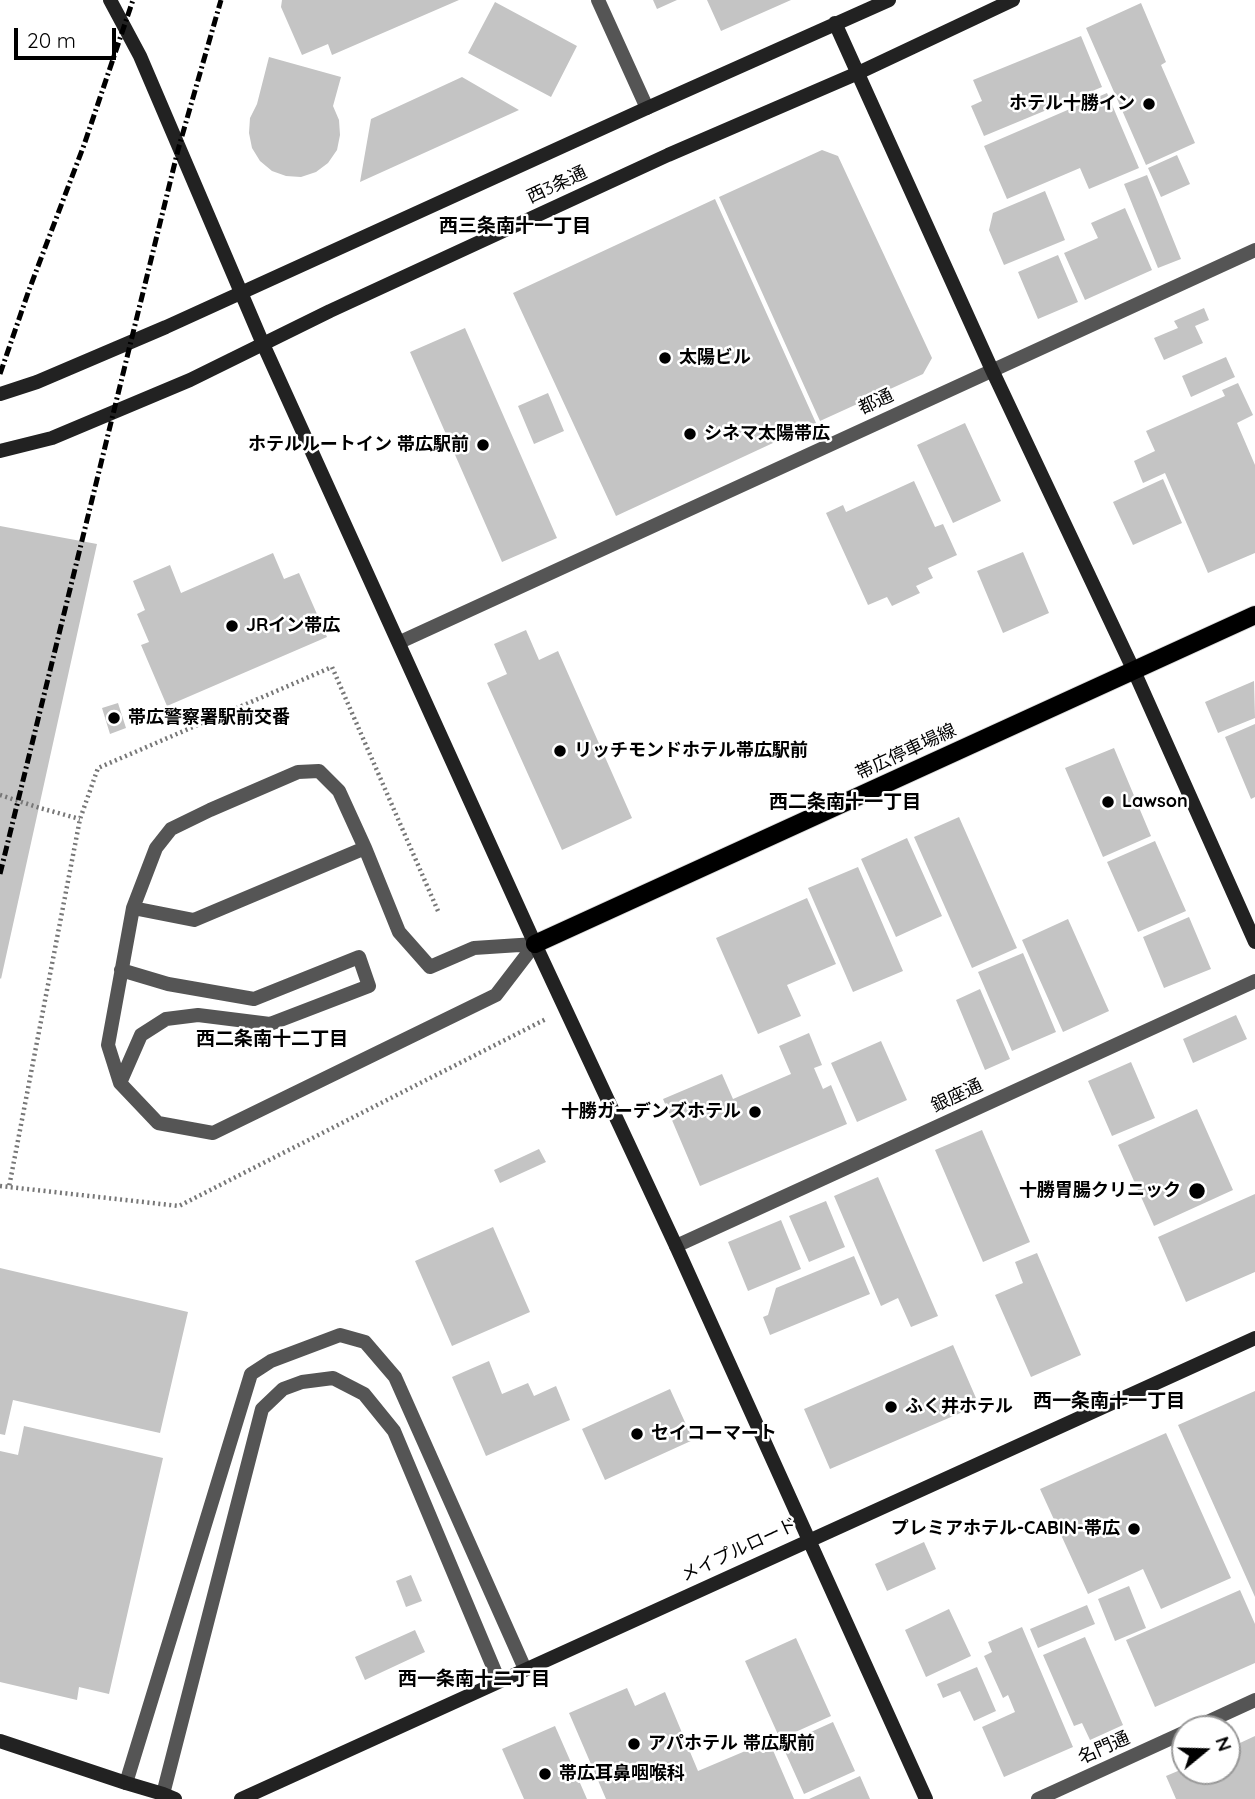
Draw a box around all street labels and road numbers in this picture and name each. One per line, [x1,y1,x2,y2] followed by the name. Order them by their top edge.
[524,162,590,208] street label: 西3条通
[855,385,897,419] street label: 都通
[852,719,960,785] street label: 帯広停車場線
[928,1075,986,1117] street label: 銀座通
[677,1514,801,1586] street label: メイプルロード
[1075,1727,1133,1769] street label: 名門通

